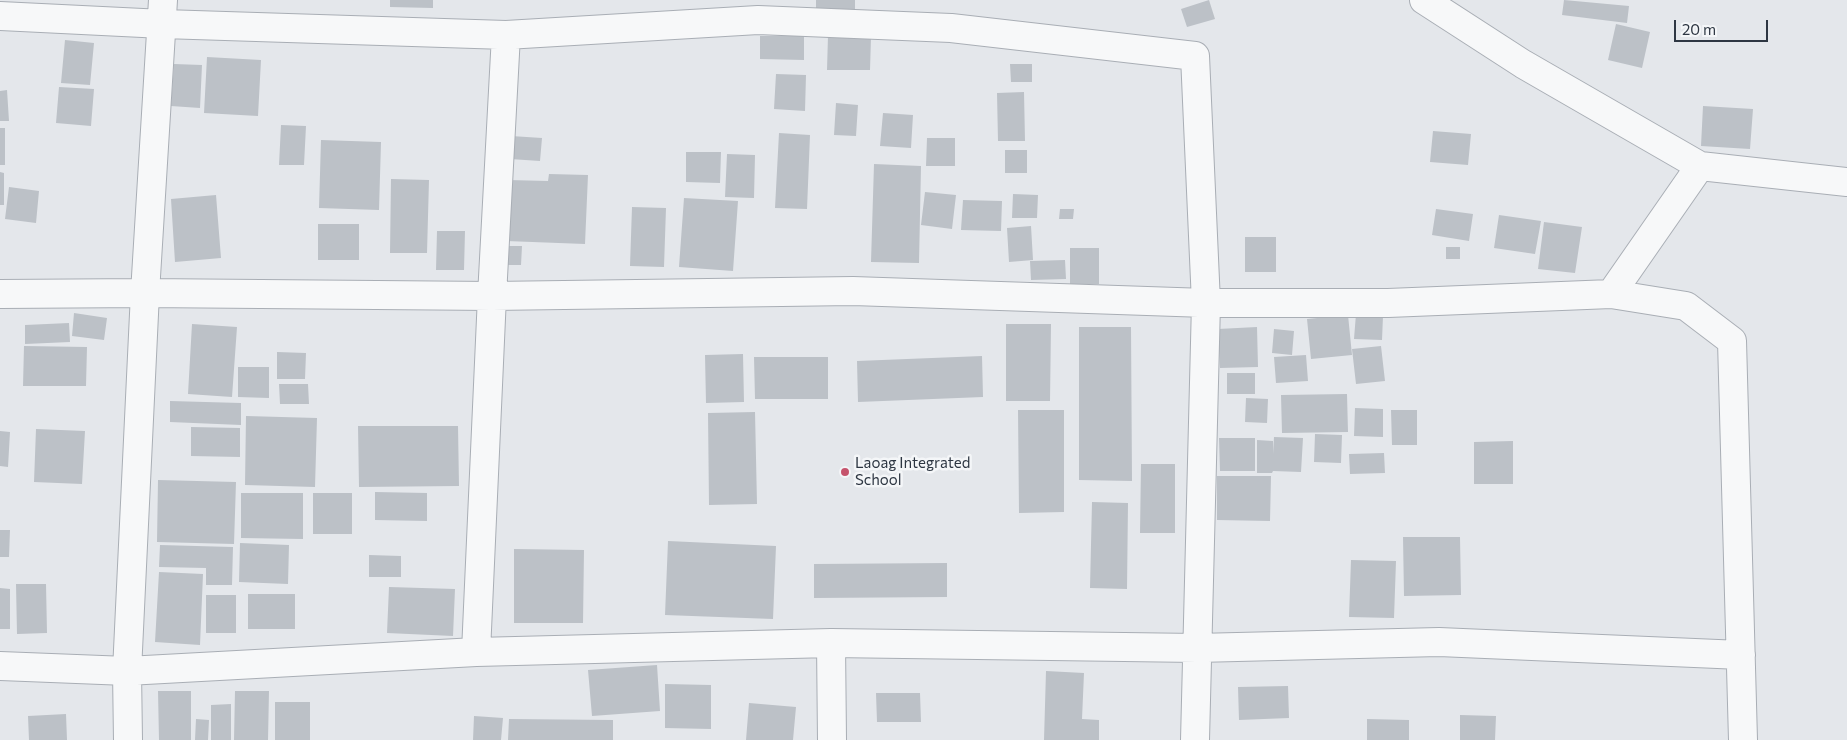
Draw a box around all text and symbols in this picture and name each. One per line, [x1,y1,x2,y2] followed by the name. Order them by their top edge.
[1677,10,1771,42] scale bar
[1682,20,1716,38] text: 20 m
[855,454,970,489] place label: Laoag Integrated School
[839,466,851,478] marker: Laoag Integrated School

